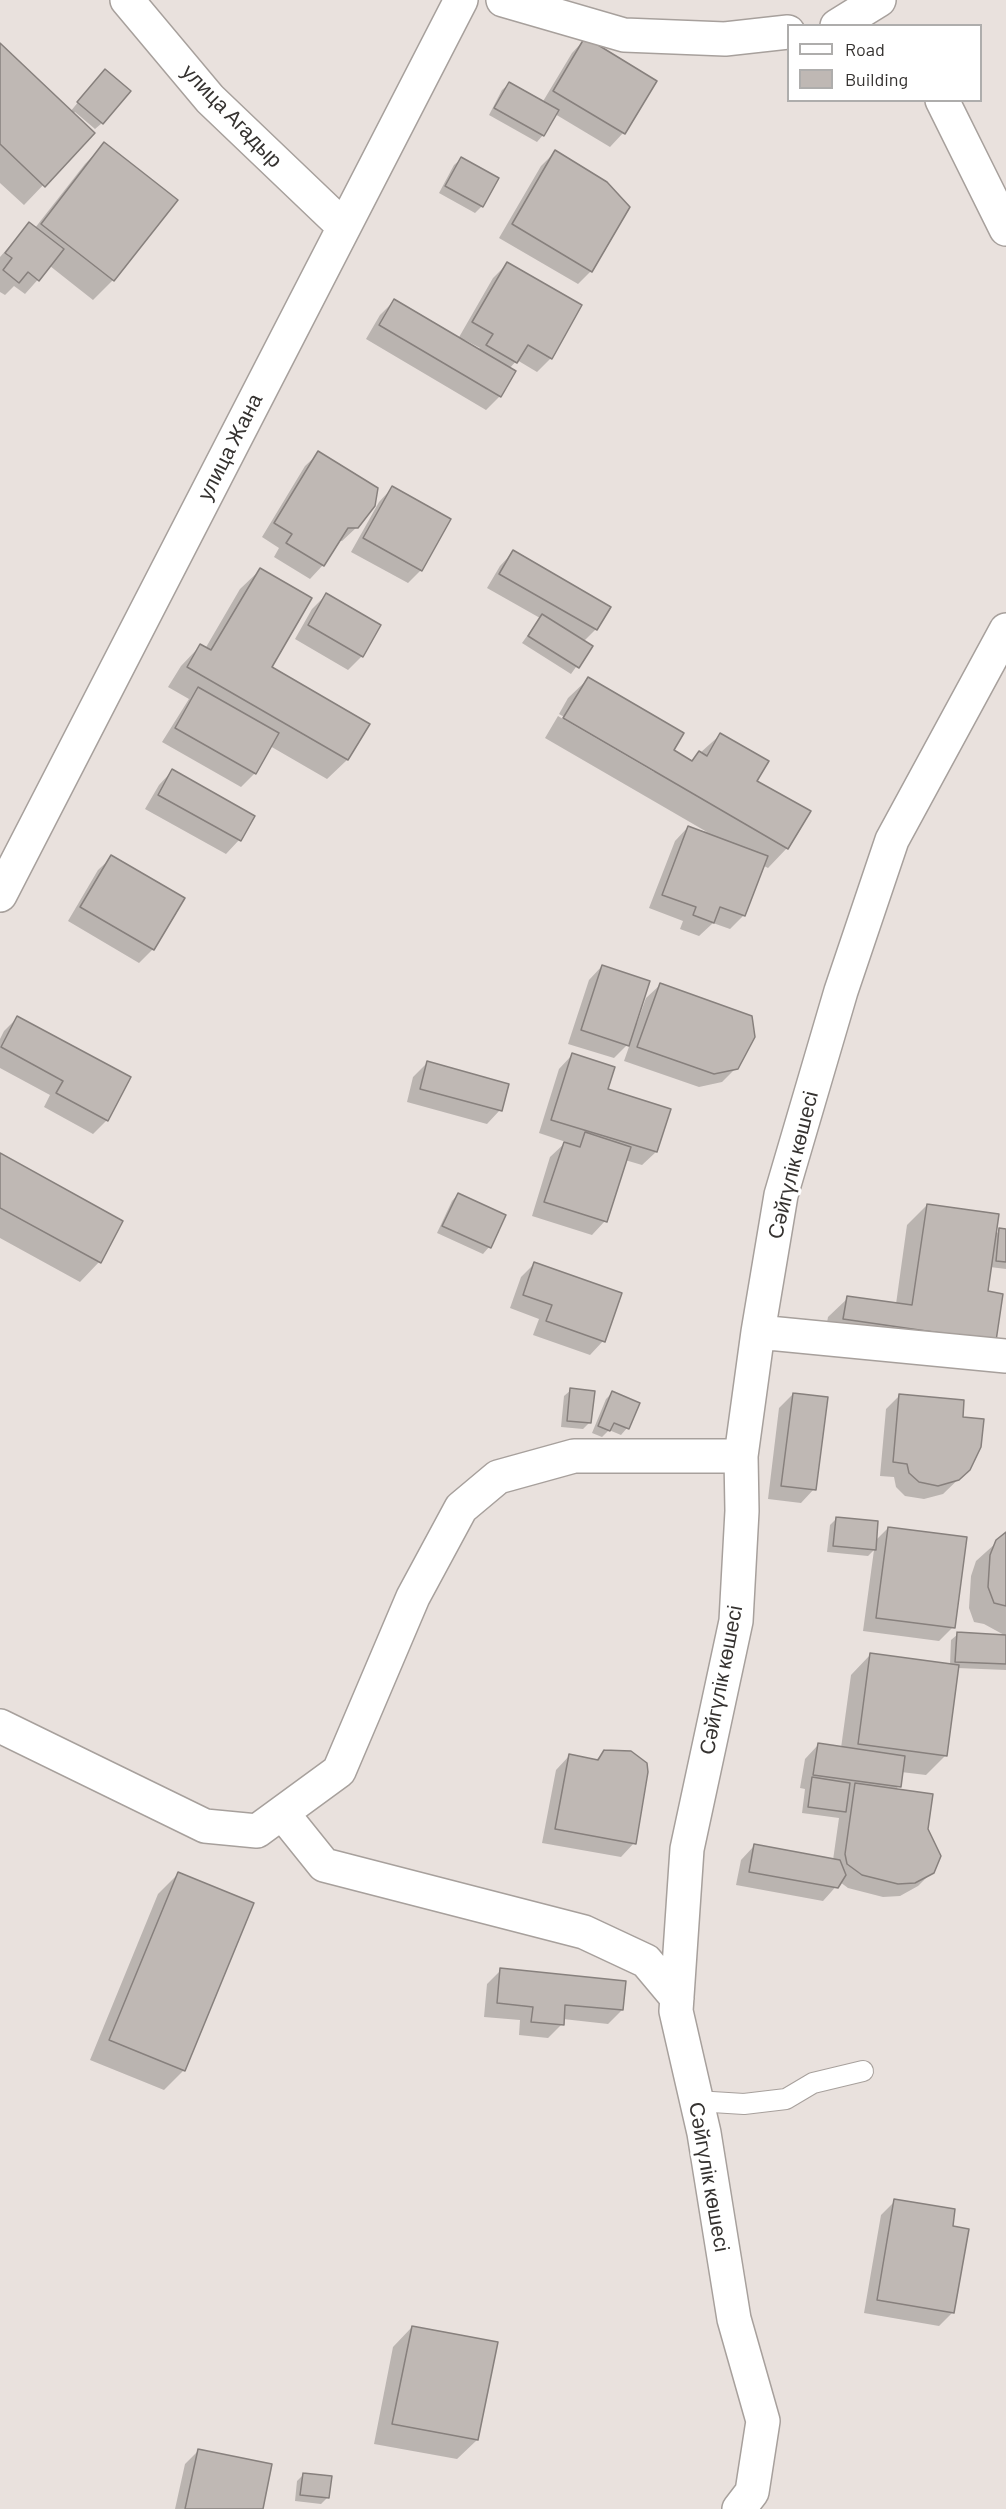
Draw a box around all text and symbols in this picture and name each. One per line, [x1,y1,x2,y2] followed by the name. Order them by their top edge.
[787,24,982,102] legend
[845,38,885,60] text: Road
[176,59,288,173] street label: улица Агадыр
[845,68,908,90] text: Building
[192,389,268,505] street label: улица Жана
[762,1088,824,1242] street label: Сәйгүлік көшесі
[694,1603,748,1757] street label: Сәйгүлік көшесі
[683,2100,735,2254] street label: Сәйгүлік көшесі

